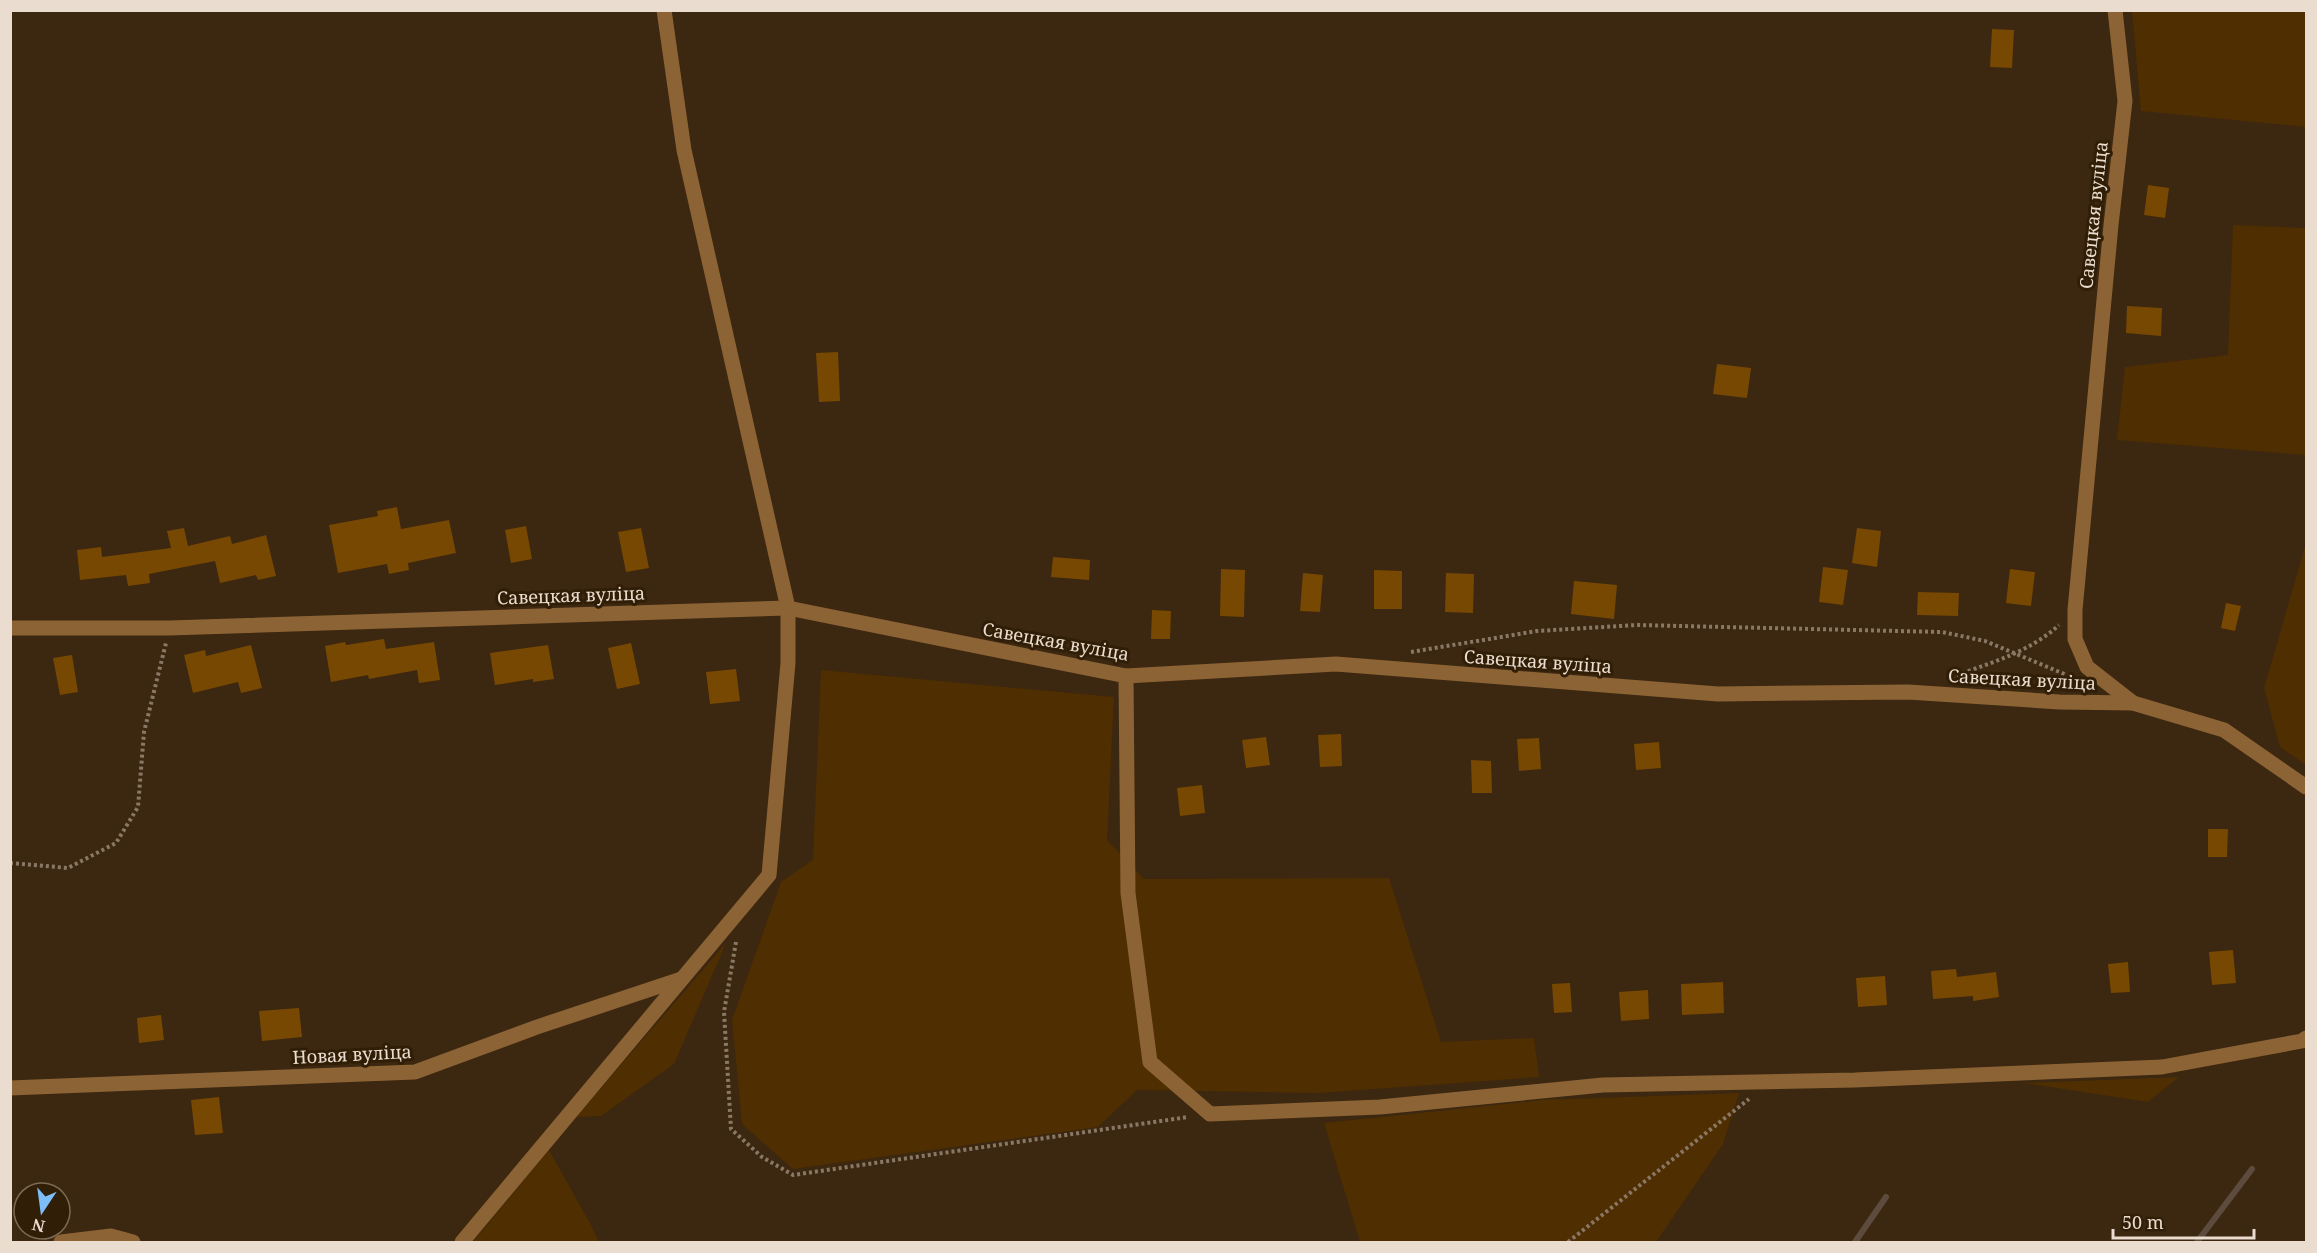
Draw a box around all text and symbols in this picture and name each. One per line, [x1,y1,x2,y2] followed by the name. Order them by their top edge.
[2073,140,2113,290] street label: Савецкая вуліца
[497,580,645,610] street label: Савецкая вуліца
[981,616,1131,666] street label: Савецкая вуліца
[1463,644,1613,678] street label: Савецкая вуліца
[1947,663,2097,695] street label: Савецкая вуліца
[292,1039,412,1069] street label: Новая вуліца
[12,1181,72,1241] north arrow
[2113,1202,2254,1240] scale bar
[2122,1210,2164,1234] text: 50 m
[30,1213,47,1238] text: N

